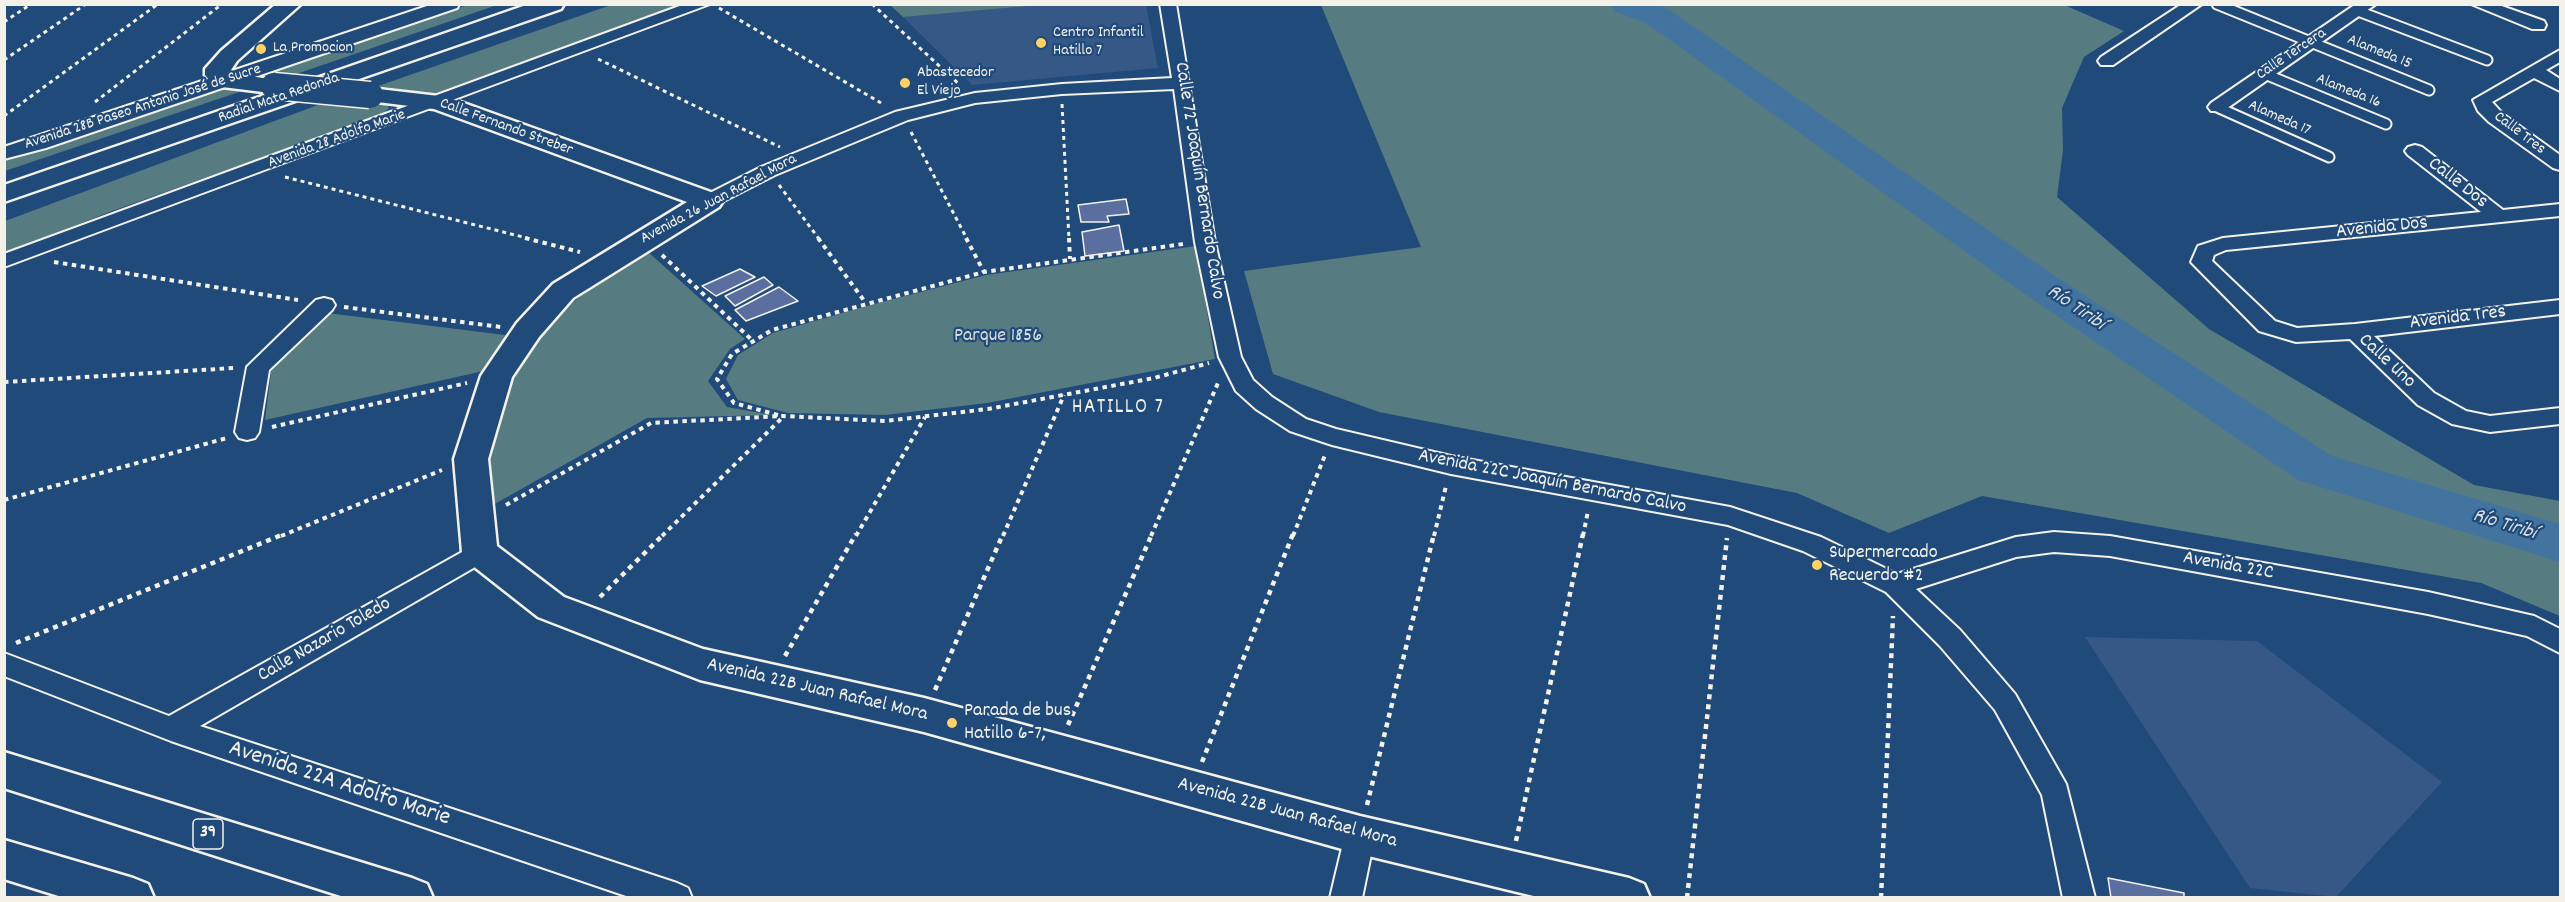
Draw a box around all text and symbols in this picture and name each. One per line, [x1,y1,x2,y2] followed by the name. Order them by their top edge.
[1053,24,1143,62] place label: Centro Infantil Hatillo 7
[2253,25,2331,85] street label: Calle Tercera
[2344,31,2414,75] street label: Alameda 15
[1034,36,1048,50] marker: Centro Infantil Hatillo 7
[273,39,353,59] place label: La Promocion
[254,42,268,56] marker: La Promocion
[22,61,264,155] street label: Avenida 28B Paseo Antonio José de Sucre
[1167,61,1229,301] street label: Calle 72 Joaquín Bernardo Calvo
[917,64,994,102] place label: Abastecedor El Viejo
[216,69,342,129] street label: Radial Mata Redonda
[2313,70,2383,114] street label: Alameda 16
[898,76,912,90] marker: Abastecedor El Viejo
[437,95,575,161] street label: Calle Fernando Streber
[2245,97,2313,141] street label: Alameda 17
[266,106,408,174] street label: Avenida 28 Adolfo Marie
[2489,108,2549,160] street label: Calle Tres
[638,151,800,249] street label: Avenida 26 Juan Rafael Mora
[2422,153,2492,215] street label: Calle Dos
[2335,212,2429,246] street label: Avenida Dos
[2041,280,2109,338] water label: Río Tiribí
[2408,301,2508,337] street label: Avenida Tres
[954,325,1042,349] park label: Parque 1856
[2352,329,2420,395] street label: Calle Uno
[1072,396,1164,422] district label: HATILLO 7
[1416,445,1688,521] street label: Avenida 22C Joaquín Bernardo Calvo
[2469,504,2539,548] water label: Río Tiribí
[1829,542,1938,589] place label: Supermercado Recuerdo #2
[2181,547,2275,587] street label: Avenida 22C
[1810,558,1824,572] marker: Supermercado Recuerdo #2
[254,593,396,689] street label: Calle Nazario Toledo
[704,654,930,728] street label: Avenida 22B Juan Rafael Mora
[964,700,1071,747] place label: Parada de bus Hatillo 6-7,
[945,716,959,730] marker: Parada de bus Hatillo 6-7,
[225,736,453,834] street label: Avenida 22A Adolfo Marie
[1175,773,1399,855] street label: Avenida 22B Juan Rafael Mora
[193,819,223,849] road number: 39

